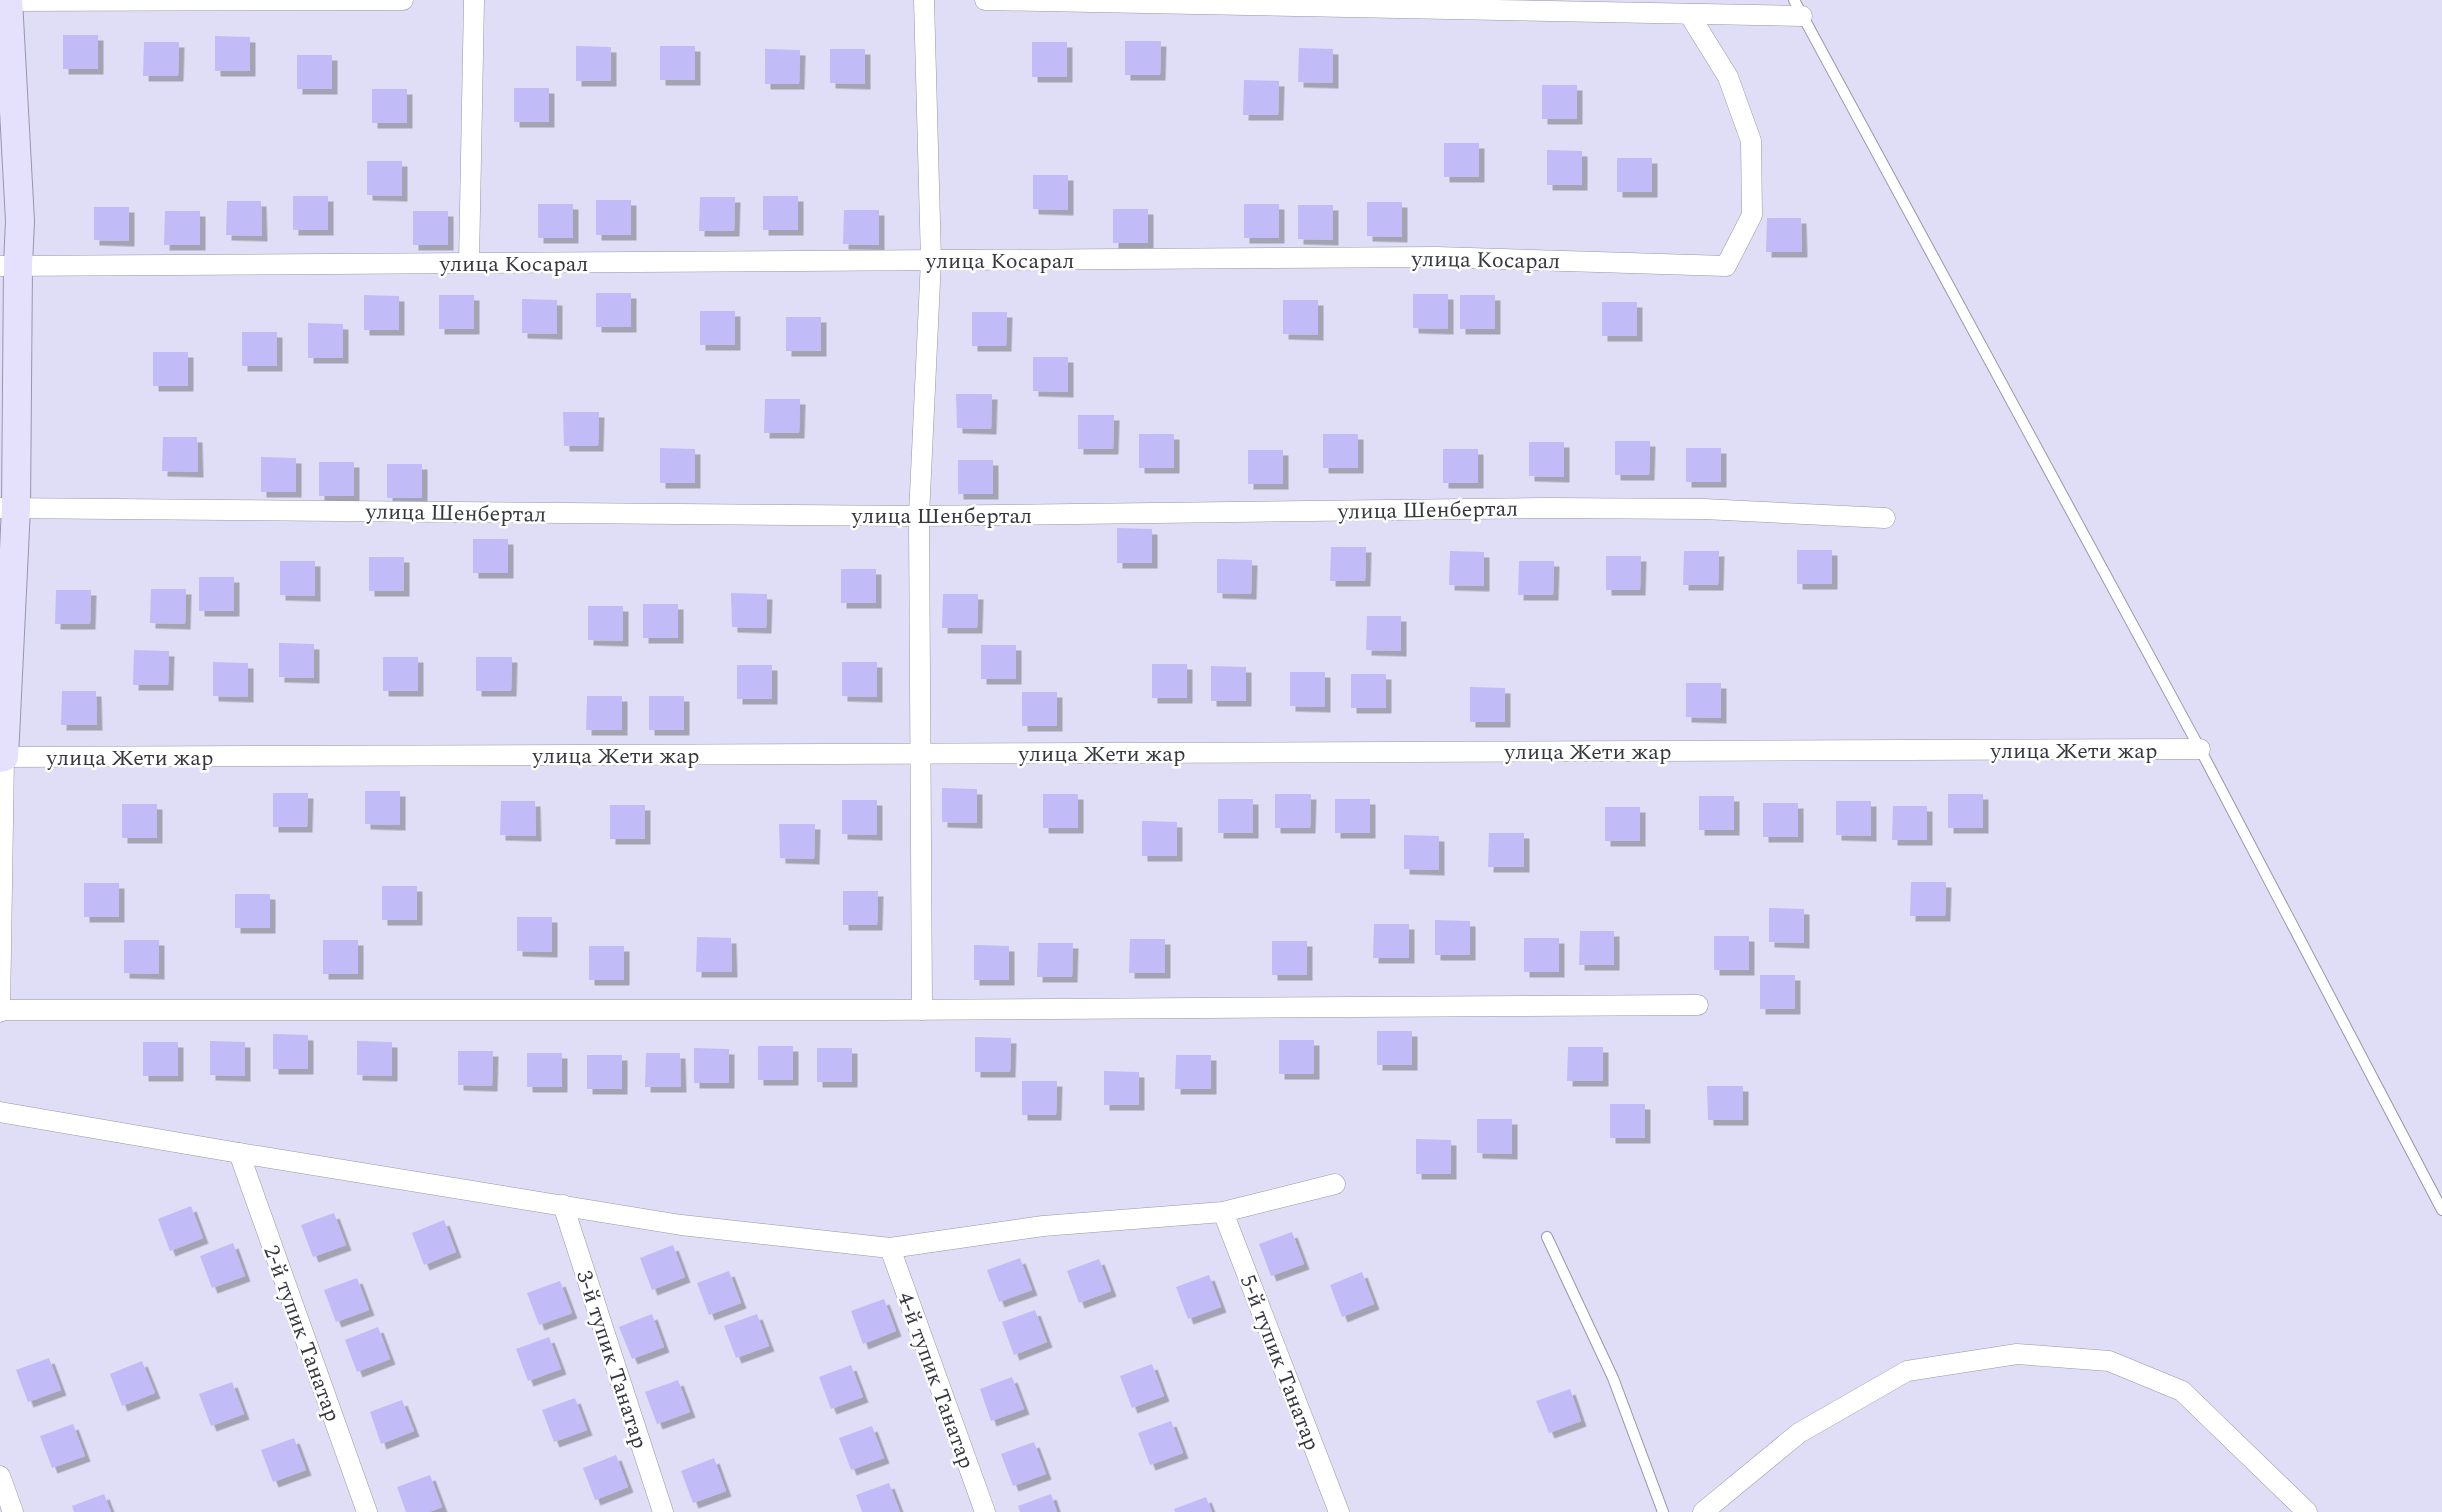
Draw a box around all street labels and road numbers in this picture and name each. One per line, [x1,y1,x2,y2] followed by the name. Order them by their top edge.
[1410,243,1561,278] street label: улица Косарал
[925,245,1074,278] street label: улица Косарал
[439,248,588,281] street label: улица Косарал
[1337,492,1518,529] street label: улица Шенбертал
[365,495,546,532] street label: улица Шенбертал
[851,500,1032,533] street label: улица Шенбертал
[1990,735,2157,768] street label: улица Жети жар
[1504,736,1671,769] street label: улица Жети жар
[1018,738,1185,771] street label: улица Жети жар
[532,740,699,773] street label: улица Жети жар
[46,742,213,775] street label: улица Жети жар
[254,1241,349,1426] street label: 2-й тупик Танатар
[567,1266,656,1453] street label: 3-й тупик Танатар
[1231,1270,1328,1455] street label: 5-й тупик Танатар
[888,1288,983,1473] street label: 4-й тупик Танатар

